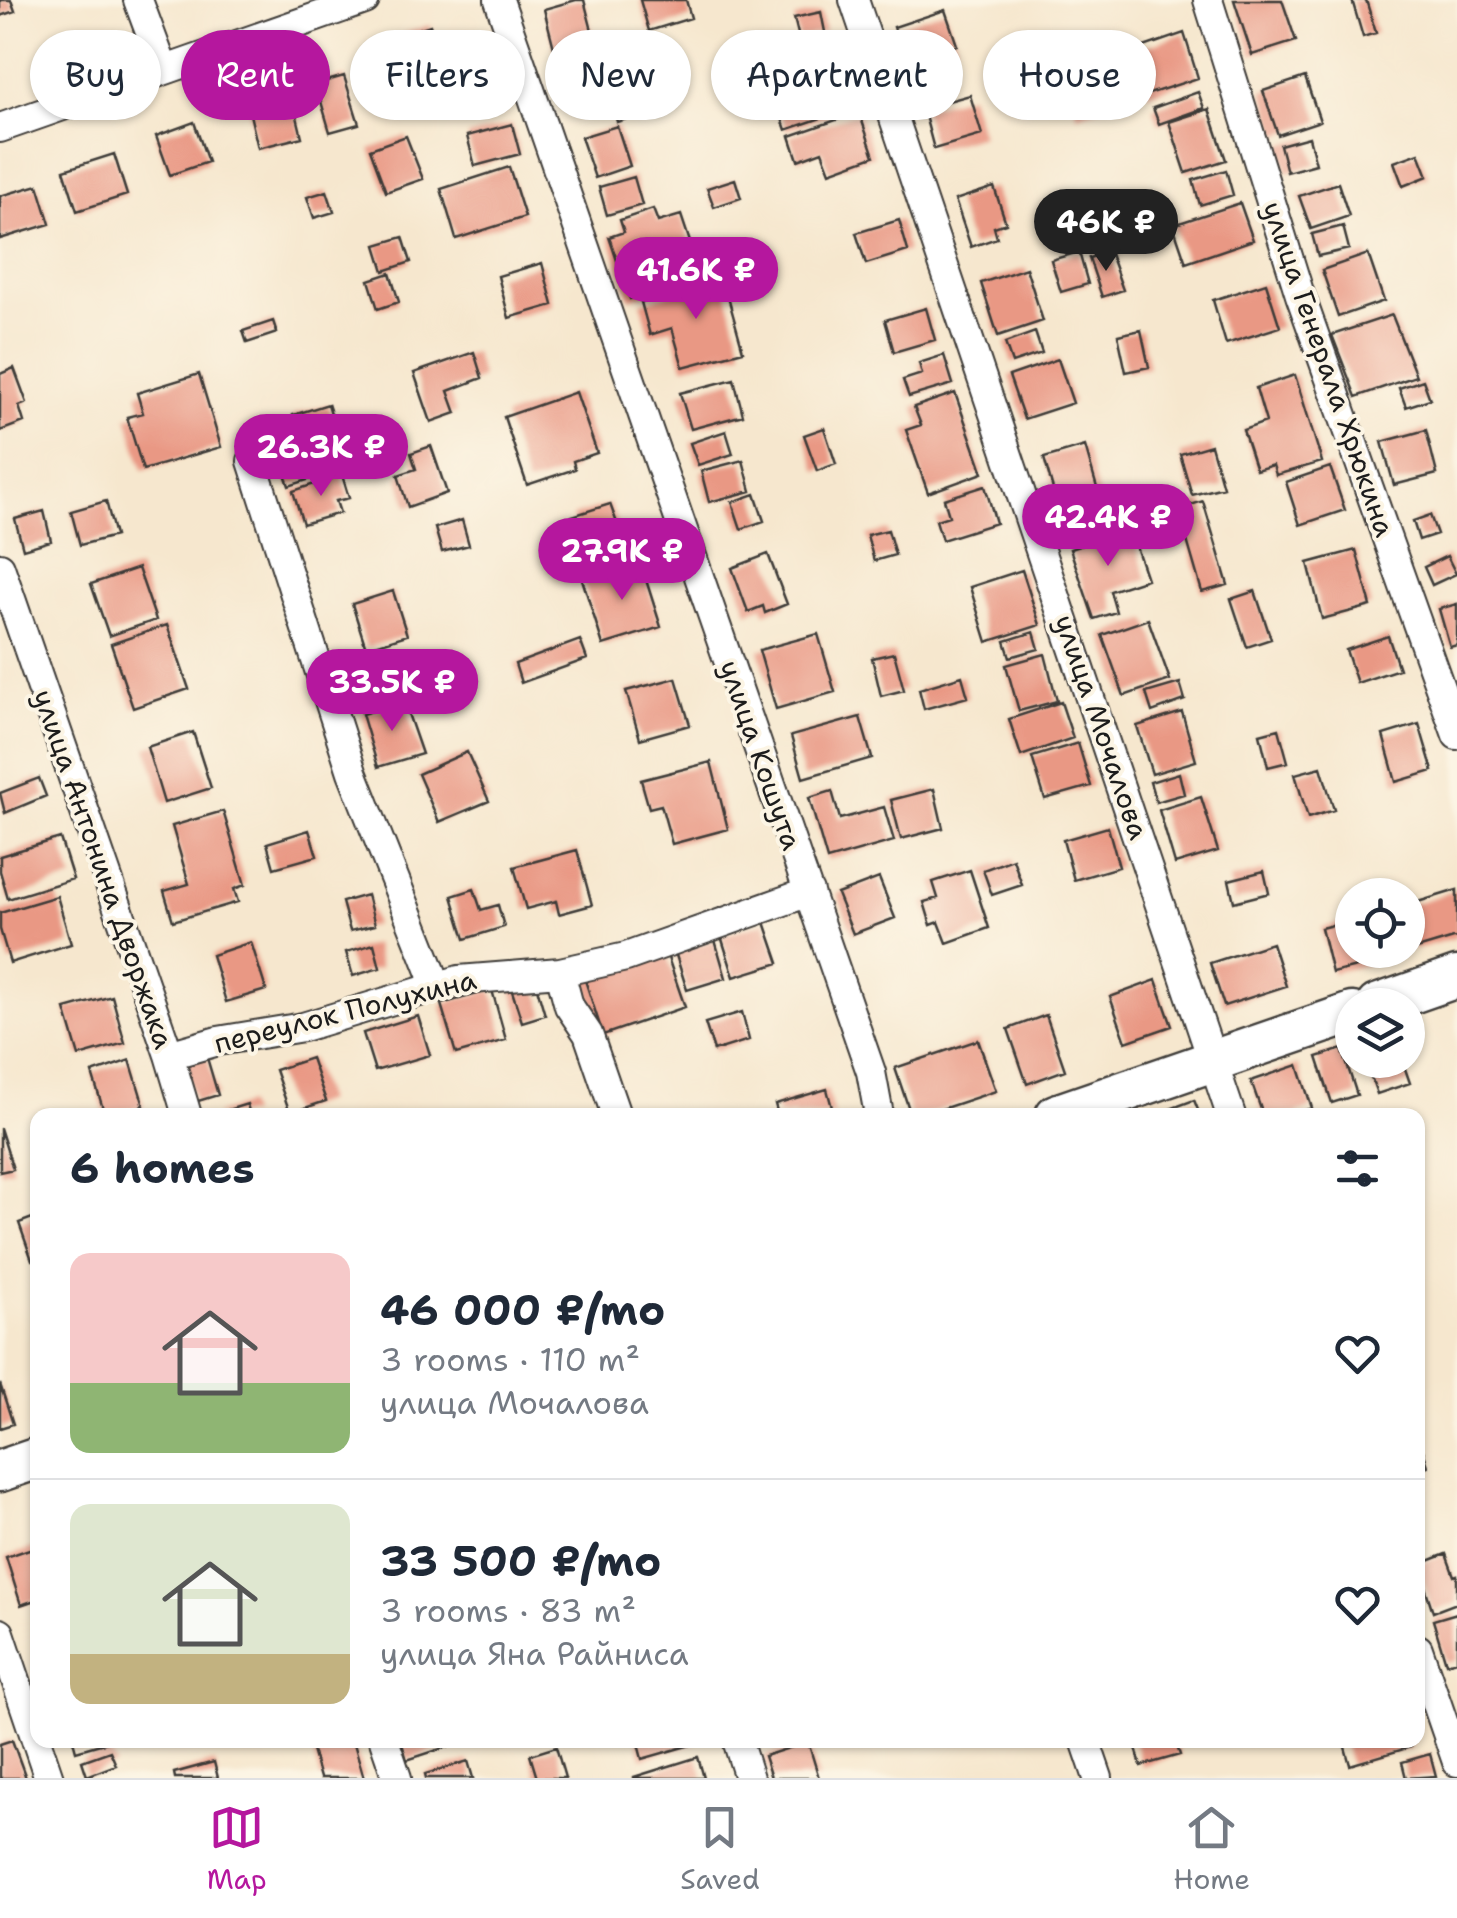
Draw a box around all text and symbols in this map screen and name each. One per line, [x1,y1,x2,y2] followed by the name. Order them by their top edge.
[30,30,161,120] chip: Buy
[181,30,330,120] chip: Rent
[350,30,525,120] chip: Filters
[545,30,691,120] chip: New
[711,30,963,120] chip: Apartment
[983,30,1156,120] chip: House
[1036,189,1176,274] pin: 46K ₽
[1254,196,1404,542] street label: улица Генерала Хрюкина
[1056,200,1156,243] text: 46K ₽
[604,237,788,322] pin: 41.6K ₽
[636,248,756,291] text: 41.6K ₽
[229,414,413,499] pin: 26.3K ₽
[256,425,386,468] text: 26.3K ₽
[1016,484,1200,569] pin: 42.4K ₽
[1044,495,1172,538] text: 42.4K ₽
[530,518,714,603] pin: 27.9K ₽
[560,529,684,572] text: 27.9K ₽
[1046,610,1158,844] street label: улица Мочалова
[300,649,484,734] pin: 33.5K ₽
[711,655,811,855] street label: улица Кошута
[328,660,456,703] text: 33.5K ₽
[25,684,183,1054] street label: улица Антонина Дворжака
[1335,878,1425,1078] map controls
[1335,878,1425,968] button: locate
[210,960,480,1062] street label: переулок Полухина
[1335,988,1425,1078] button: layers
[70,1140,255,1196] text: 6 homes
[1330,1141,1385,1196] icon: filters
[380,1282,665,1338] text: 46 000 ₽/mo
[150,1293,270,1413] icon: home
[1330,1326,1385,1381] icon: heart
[380,1338,640,1381] text: 3 rooms · 110 m²
[380,1381,649,1424] text: улица Мочалова
[380,1533,661,1589] text: 33 500 ₽/mo
[150,1544,270,1664] icon: home
[1330,1577,1385,1632] icon: heart
[380,1589,636,1632] text: 3 rooms · 83 m²
[380,1632,689,1675] text: улица Яна Райниса
[207,1800,267,1898] tab: Map
[680,1800,760,1898] tab: Saved
[1173,1800,1250,1898] tab: Home

